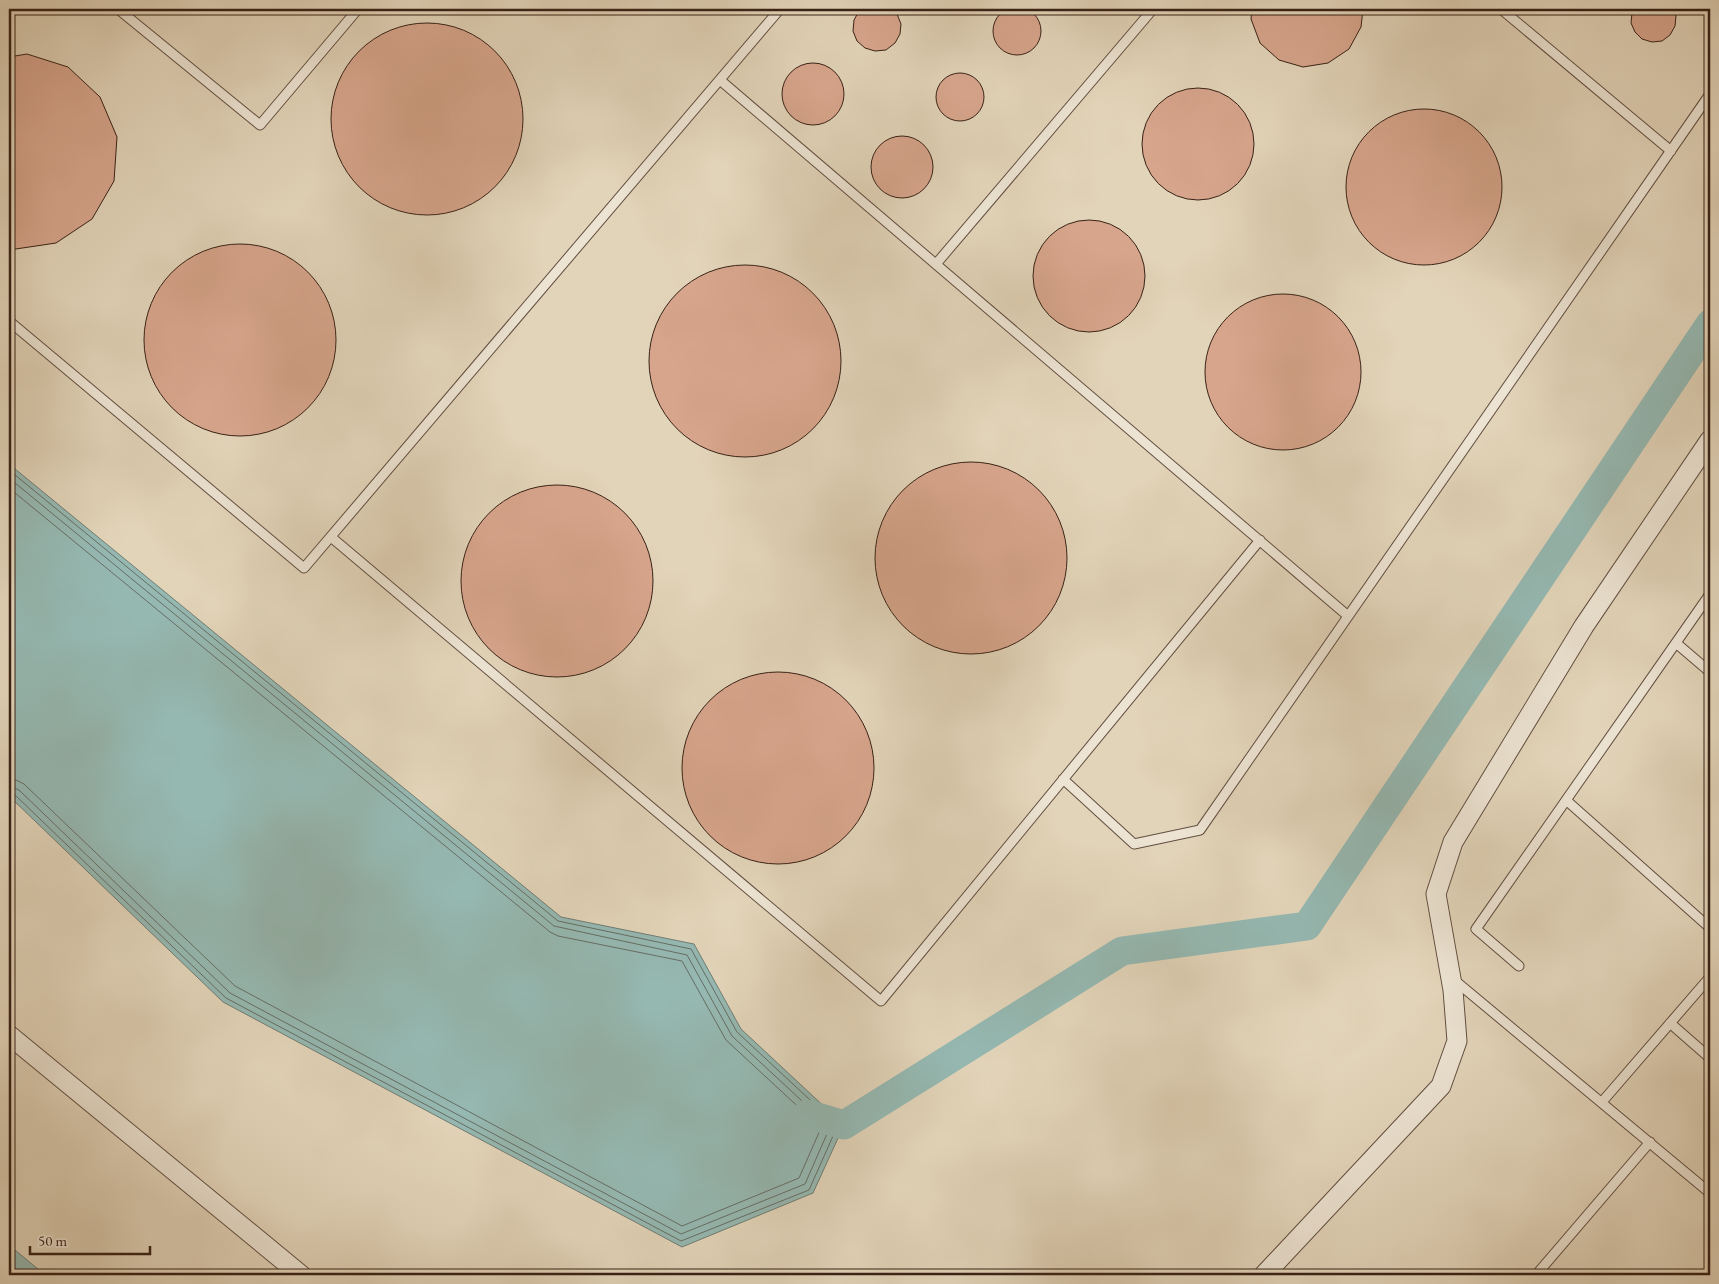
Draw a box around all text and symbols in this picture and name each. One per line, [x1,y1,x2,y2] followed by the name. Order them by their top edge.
[30,1224,150,1256] scale bar
[38,1231,67,1250] text: 50 m

